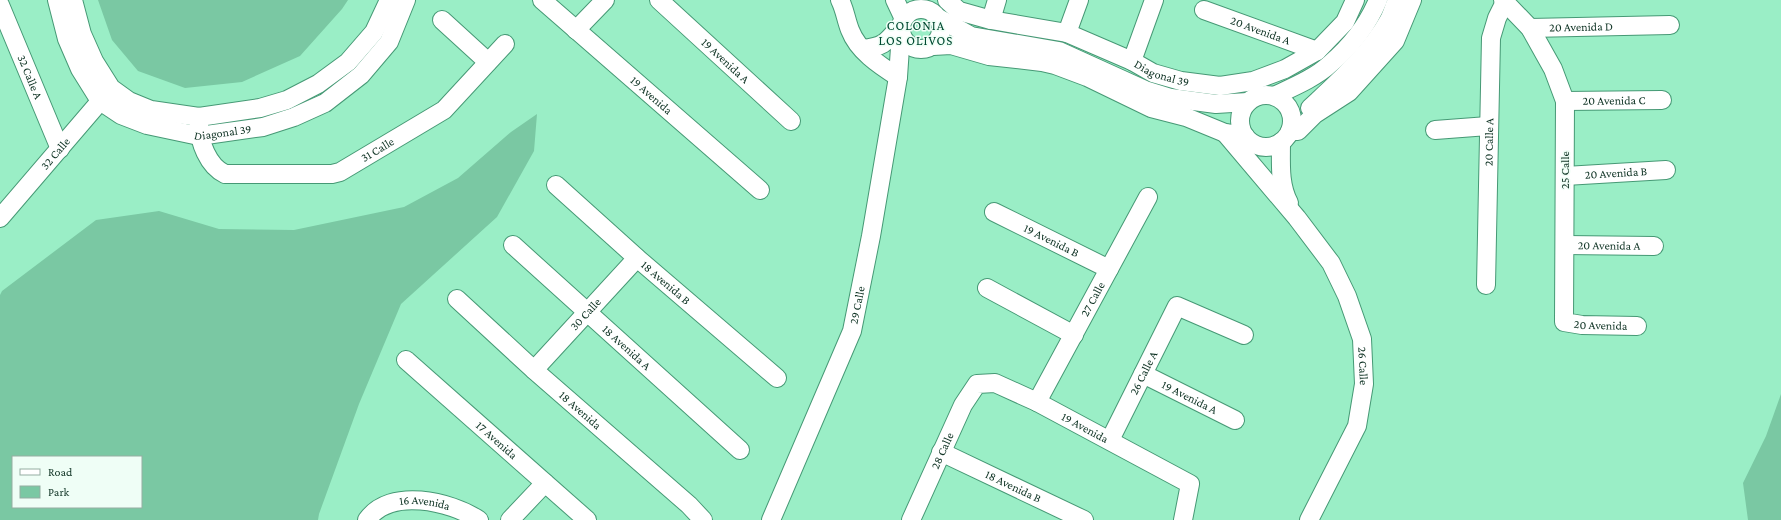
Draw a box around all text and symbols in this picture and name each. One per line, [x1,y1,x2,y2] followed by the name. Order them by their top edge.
[1229,13,1292,48] street label: 20 Avenida A
[879,18,953,48] district label: COLONIA LOS OLIVOS
[1549,19,1613,35] street label: 20 Avenida D
[698,35,752,86] street label: 19 Avenida A
[15,53,46,101] street label: 32 Calle A
[1132,57,1190,89] street label: Diagonal 39
[627,73,675,118] street label: 19 Avenida
[1582,93,1645,108] street label: 20 Avenida C
[1481,118,1496,166] street label: 20 Calle A
[193,122,252,144] street label: Diagonal 39
[358,134,397,165] street label: 31 Calle
[38,135,73,172] street label: 32 Calle
[1558,151,1572,189] street label: 25 Calle
[1584,164,1648,182] street label: 20 Avenida B
[1021,221,1082,260] street label: 19 Avenida B
[1578,238,1641,253] street label: 20 Avenida A
[638,258,694,308] street label: 18 Avenida B
[1078,279,1108,319] street label: 27 Calle
[847,285,868,325] street label: 29 Calle
[567,295,604,333] street label: 30 Calle
[1573,317,1628,333] street label: 20 Avenida
[599,322,654,373] street label: 18 Avenida A
[1355,347,1371,385] street label: 26 Calle
[1127,348,1160,397] street label: 26 Calle A
[1159,378,1220,417] street label: 19 Avenida A
[556,388,605,433] street label: 18 Avenida
[1059,409,1111,446] street label: 19 Avenida
[473,418,521,462] street label: 17 Avenida
[928,430,957,471] street label: 28 Calle
[12,456,142,508] legend
[48,465,73,479] text: Road
[983,467,1044,506] street label: 18 Avenida B
[48,485,70,499] text: Park
[398,493,452,513] street label: 16 Avenida

